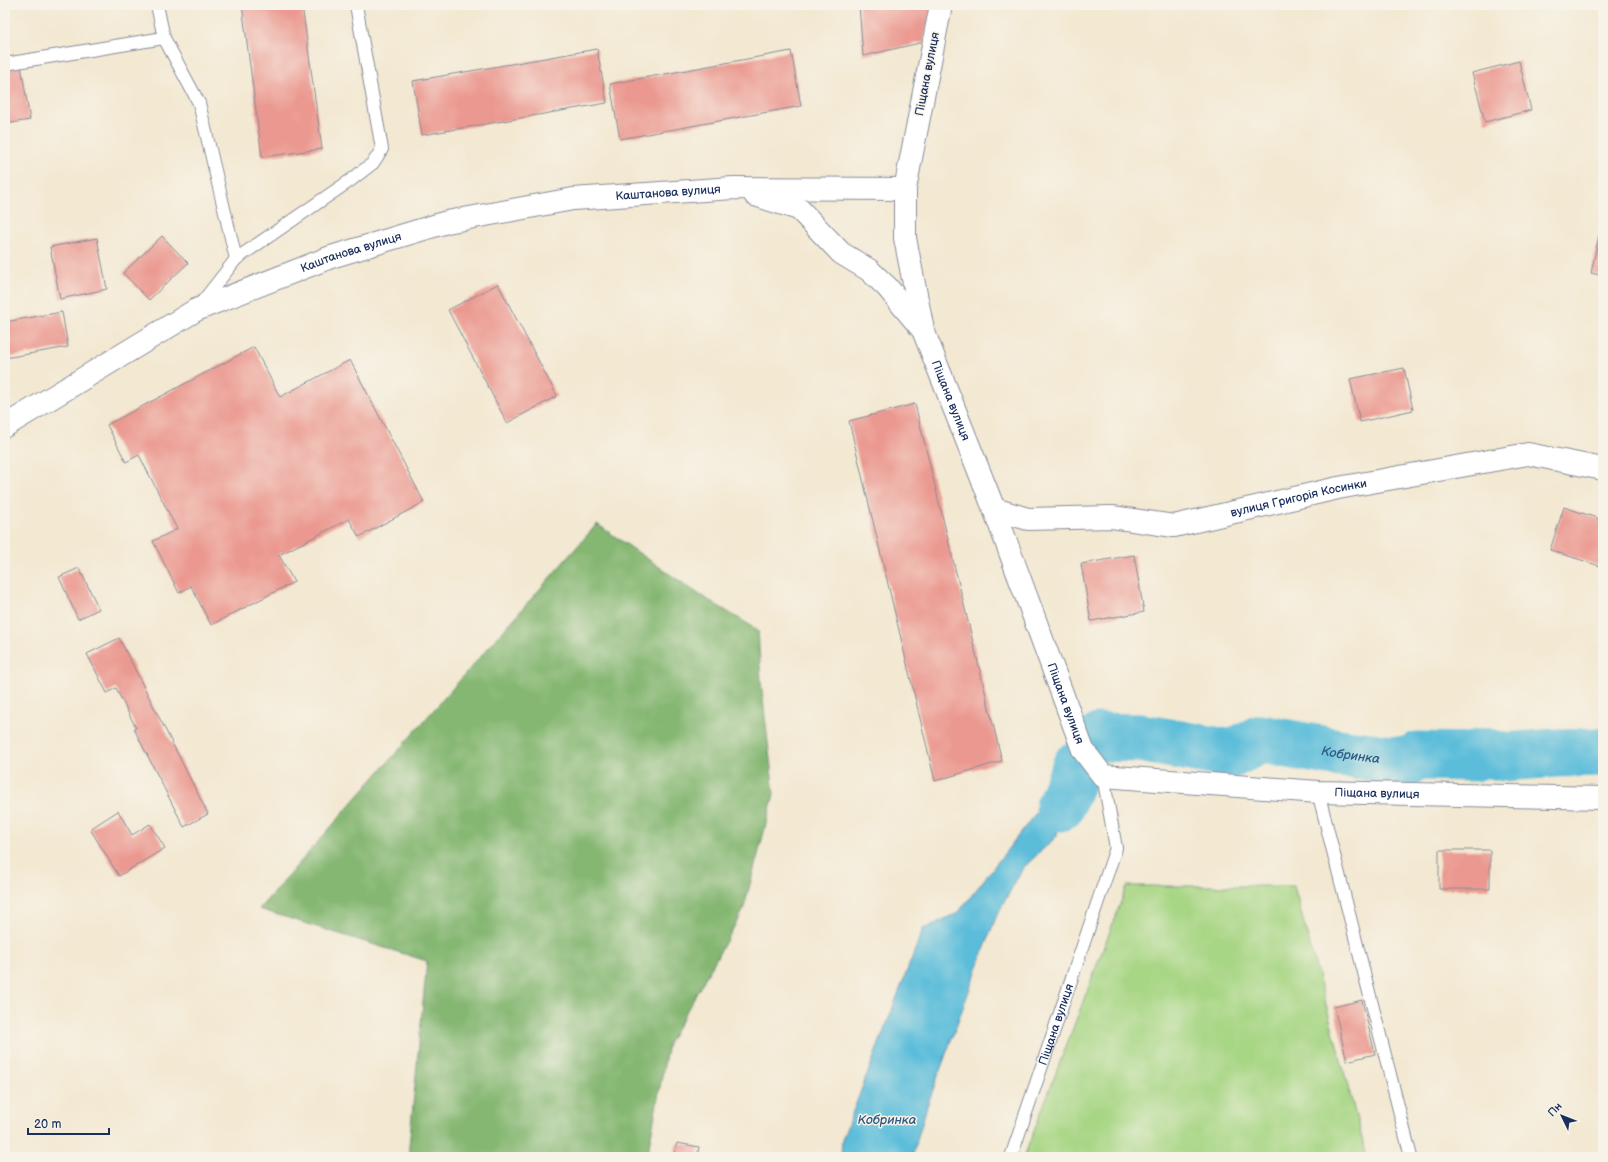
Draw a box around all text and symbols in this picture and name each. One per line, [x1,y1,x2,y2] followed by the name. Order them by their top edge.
[912,31,943,117] street label: Піщана вулиця
[615,182,721,204] street label: Каштанова вулиця
[298,229,404,276] street label: Каштанова вулиця
[928,358,973,443] street label: Піщана вулиця
[1229,476,1368,521] street label: вулиця Григорія Косинки
[1044,661,1087,746] street label: Піщана вулиця
[1320,743,1381,767] water label: Кобринка
[1334,785,1420,802] street label: Піщана вулиця
[1036,982,1077,1067] street label: Піщана вулиця
[1542,1096,1582,1136] north arrow
[1545,1100,1565,1119] text: Пн
[28,1110,109,1136] scale bar
[858,1112,917,1128] water label: Кобринка
[34,1117,61,1132] text: 20 m

